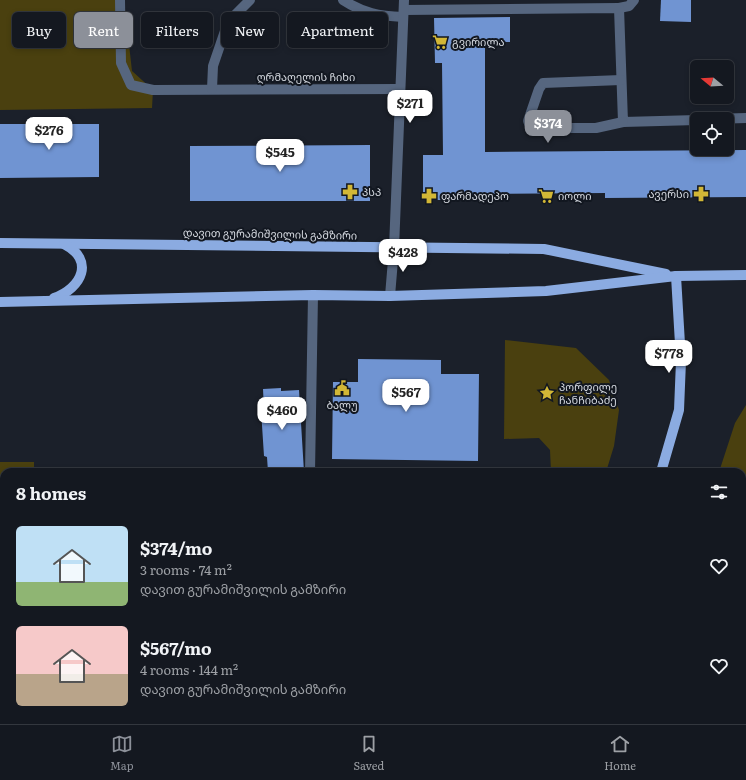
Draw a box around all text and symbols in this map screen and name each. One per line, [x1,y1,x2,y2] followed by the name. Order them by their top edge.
[12,12,66,48] chip: Buy
[74,12,133,48] chip: Rent
[141,12,213,48] chip: Filters
[221,12,279,48] chip: New
[287,12,388,48] chip: Apartment
[431,33,449,51] supermarket icon: გვირილა
[452,33,504,49] place label: გვირილა
[690,60,734,104] north arrow
[690,60,734,156] map controls
[257,68,355,84] street label: ღრმაღელის ჩიხი
[386,90,434,124] pin: $271
[396,93,424,112] text: $271
[524,110,572,144] pin: $374
[690,112,734,156] button: locate
[534,113,562,132] text: $374
[25,117,73,151] pin: $276
[34,120,64,139] text: $276
[256,139,304,173] pin: $545
[265,142,295,161] text: $545
[341,183,359,201] pharmacy icon: პსპ
[362,183,381,199] place label: პსპ
[649,185,689,201] place label: ავერსი
[692,185,710,203] pharmacy icon: ავერსი
[420,187,438,205] pharmacy icon: ფარმადეპო
[441,187,509,203] place label: ფარმადეპო
[537,187,555,205] supermarket icon: იოლი
[558,187,591,203] place label: იოლი
[183,223,357,243] street label: დავით გურამიშვილის გამზირი
[379,239,427,273] pin: $428
[388,242,418,261] text: $428
[645,340,693,374] pin: $778
[654,343,684,362] text: $778
[559,378,617,407] place label: პორფილე ჩანჩიბაძე
[333,379,351,397] public building icon: ბალუ
[382,379,430,413] pin: $567
[391,382,421,401] text: $567
[538,384,556,402] place icon: პორფილე ჩანჩიბაძე
[326,396,358,412] place label: ბალუ
[258,397,306,431] pin: $460
[266,400,298,419] text: $460
[16,480,86,505] text: 8 homes
[708,481,730,503] icon: filters
[140,535,212,560] text: $374/mo
[48,542,96,590] icon: home
[708,555,730,577] icon: heart
[140,560,232,579] text: 3 rooms · 74 m²
[140,579,346,598] text: დავით გურამიშვილის გამზირი
[140,635,212,660] text: $567/mo
[48,642,96,690] icon: home
[708,655,730,677] icon: heart
[140,660,238,679] text: 4 rooms · 144 m²
[140,679,346,698] text: დავით გურამიშვილის გამზირი
[110,733,133,773] tab: Map
[353,733,384,773] tab: Saved
[604,733,636,773] tab: Home

